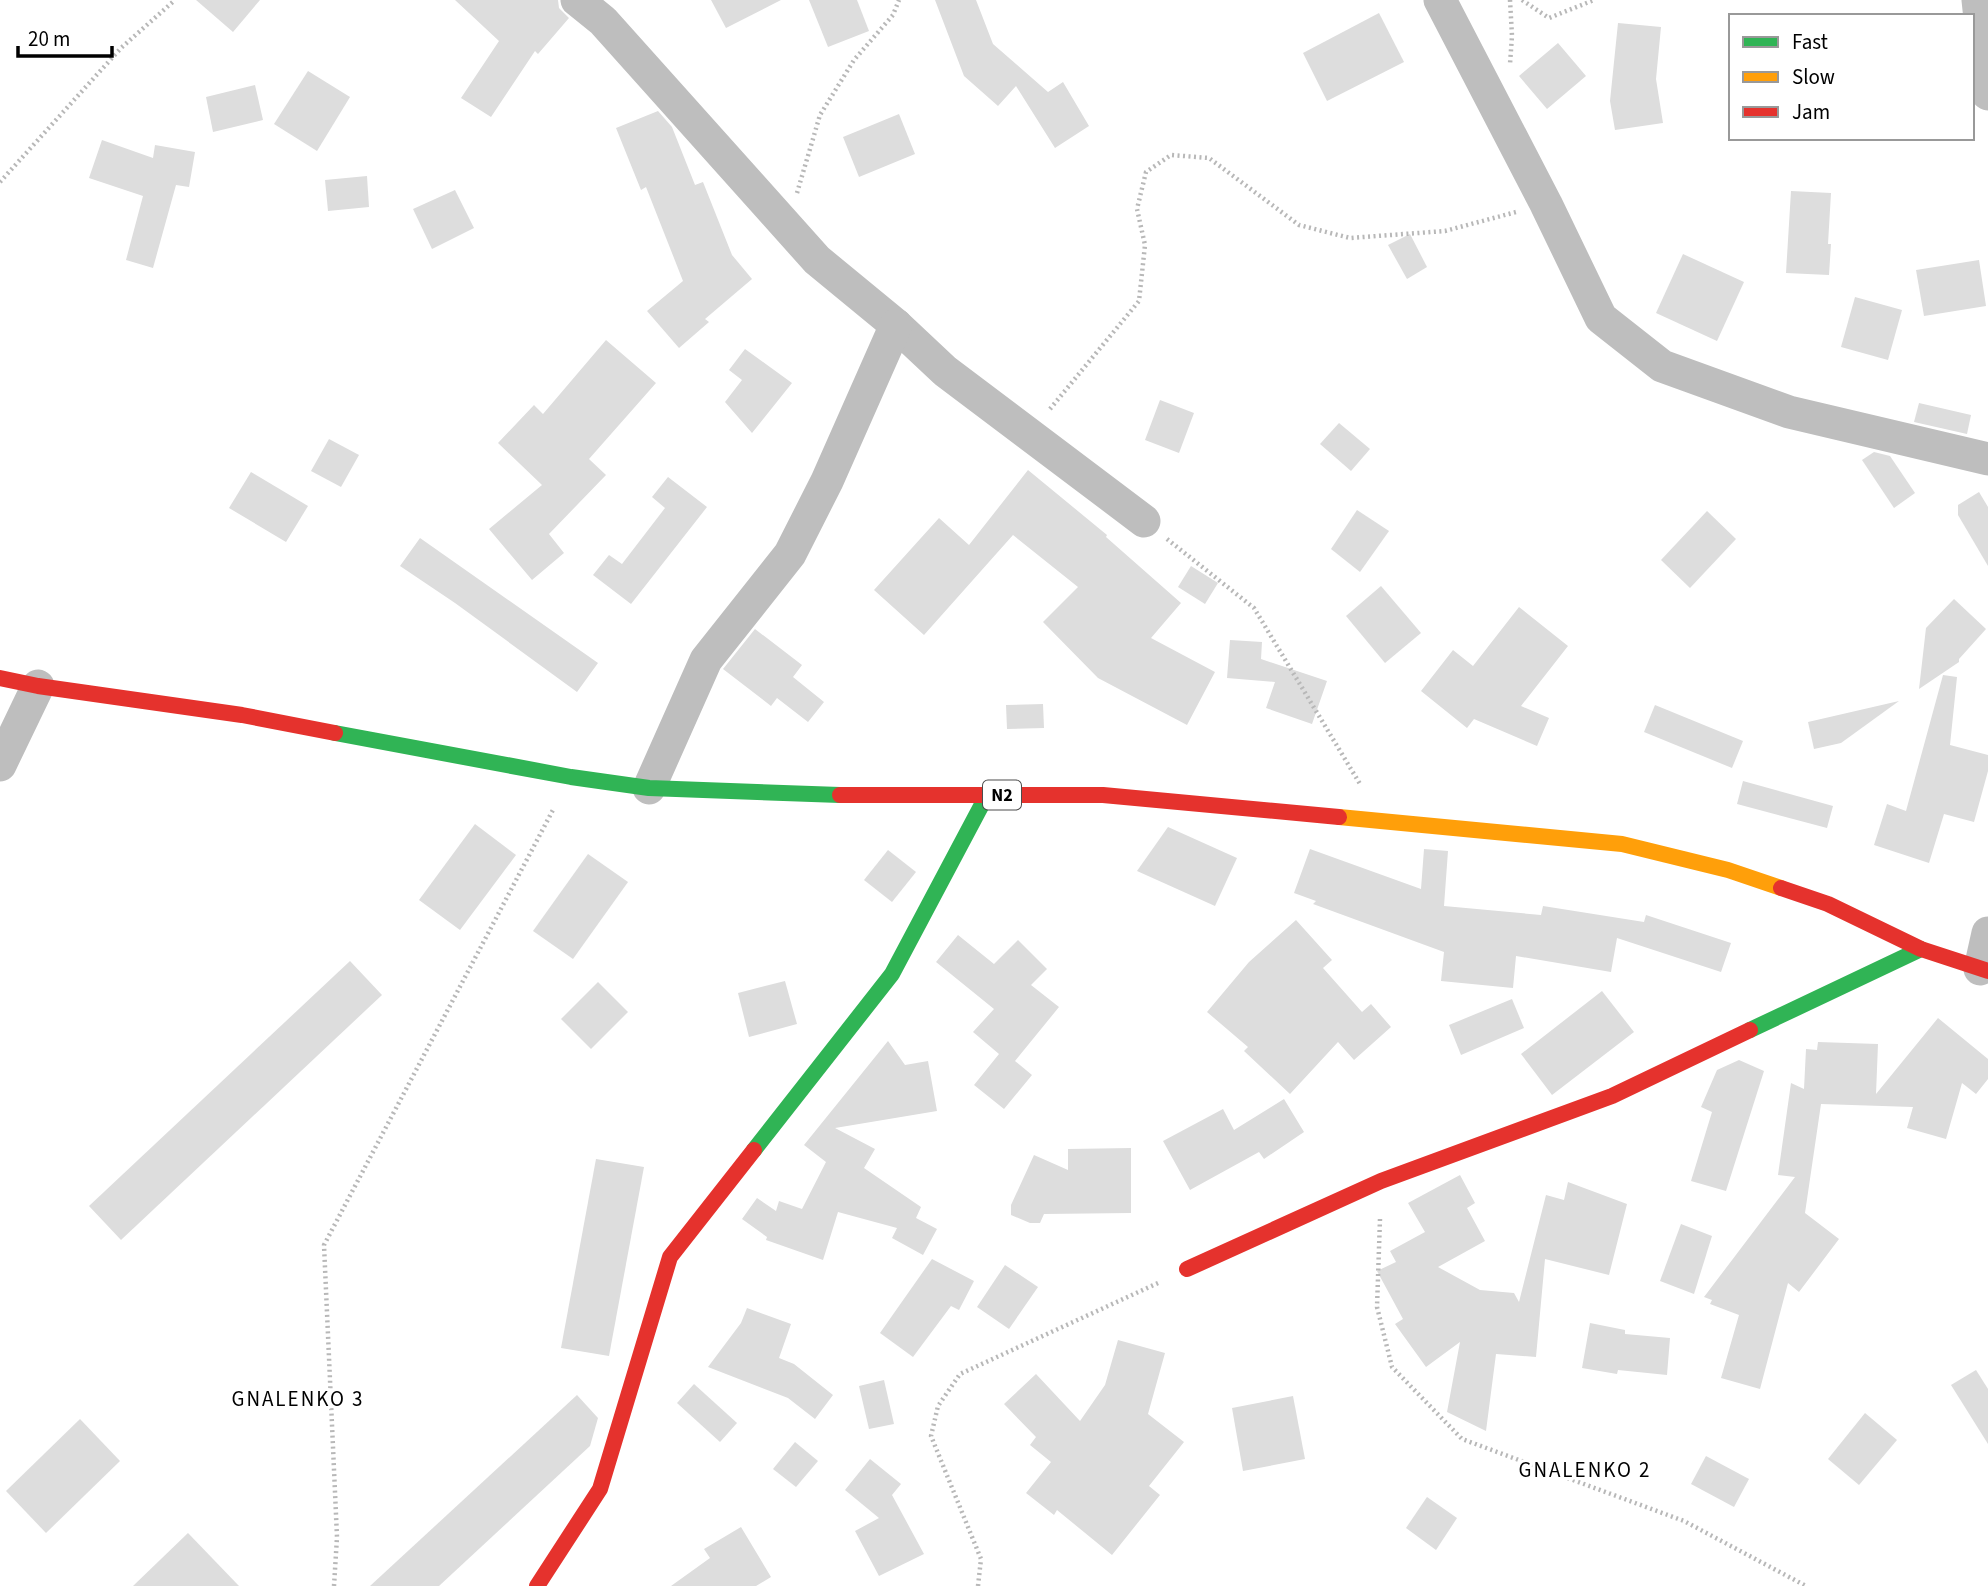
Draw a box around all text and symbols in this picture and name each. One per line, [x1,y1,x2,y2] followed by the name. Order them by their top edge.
[18,14,112,58] scale bar
[1729,14,1974,140] legend
[28,24,70,54] text: 20 m
[1792,27,1828,57] text: Fast
[1792,62,1835,92] text: Slow
[1792,97,1830,127] text: Jam
[983,780,1021,810] road number: N2
[231,1384,365,1414] district label: GNALENKO 3
[1518,1455,1652,1485] district label: GNALENKO 2

